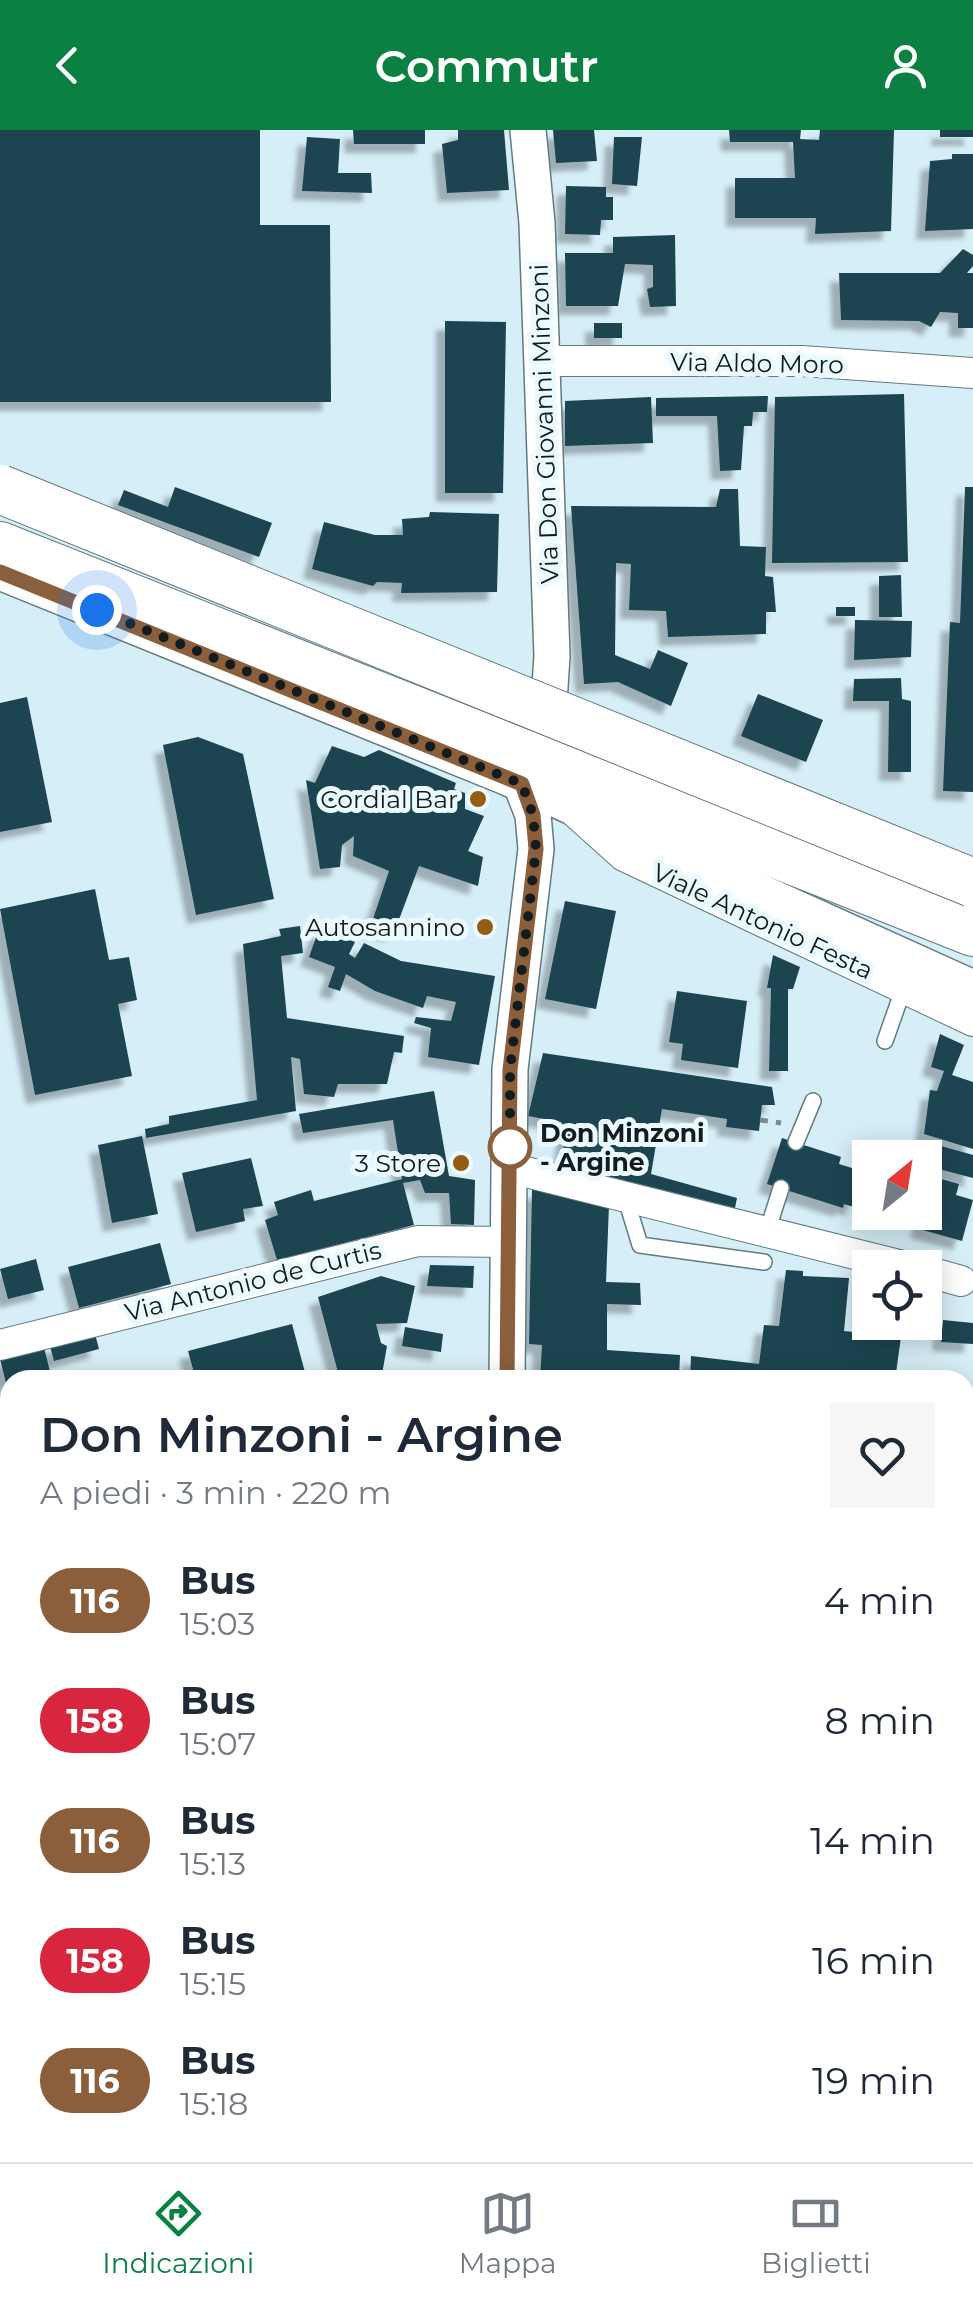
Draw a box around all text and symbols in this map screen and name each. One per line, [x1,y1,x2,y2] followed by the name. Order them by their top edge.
[40,38,95,93] icon: back
[375,38,598,93] text: Commutr
[878,38,933,93] icon: person
[523,263,565,585] street label: Via Don Giovanni Minzoni
[670,346,844,380] street label: Via Aldo Moro
[72,585,122,635] your location
[320,784,458,814] place label: Cordial Bar
[467,788,489,810] marker: Cordial Bar
[648,857,878,985] street label: Viale Antonio Festa
[305,912,465,942] place label: Autosannino
[474,916,496,938] marker: Autosannino
[540,1118,705,1177] place label: Don Minzoni - Argine
[489,1126,531,1168] marker: Don Minzoni - Argine
[852,1140,942,1230] north arrow
[852,1140,942,1340] map controls
[355,1148,441,1178] place label: 3 Store
[450,1152,472,1174] marker: 3 Store
[122,1235,384,1327] street label: Via Antonio de Curtis
[852,1250,942,1340] button: locate
[830,1403,935,1508] button: heart
[40,1406,563,1464] text: Don Minzoni - Argine
[40,1473,391,1512] text: A piedi · 3 min · 220 m
[180,1557,255,1604] text: Bus
[824,1577,935,1624] text: 4 min
[70,1579,120,1622] text: 116
[180,1604,255,1643] text: 15:03
[180,1677,255,1724] text: Bus
[825,1697,935,1744] text: 8 min
[66,1699,124,1742] text: 158
[180,1724,256,1763] text: 15:07
[180,1797,255,1844] text: Bus
[810,1817,935,1864] text: 14 min
[70,1819,120,1862] text: 116
[180,1844,246,1883] text: 15:13
[180,1917,255,1964] text: Bus
[812,1937,935,1984] text: 16 min
[66,1939,124,1982] text: 158
[180,1964,246,2003] text: 15:15
[180,2037,255,2084] text: Bus
[812,2057,935,2104] text: 19 min
[70,2059,120,2102] text: 116
[180,2084,248,2123] text: 15:18
[102,2186,254,2280] tab: Indicazioni
[459,2186,557,2280] tab: Mappa
[761,2186,871,2280] tab: Biglietti

